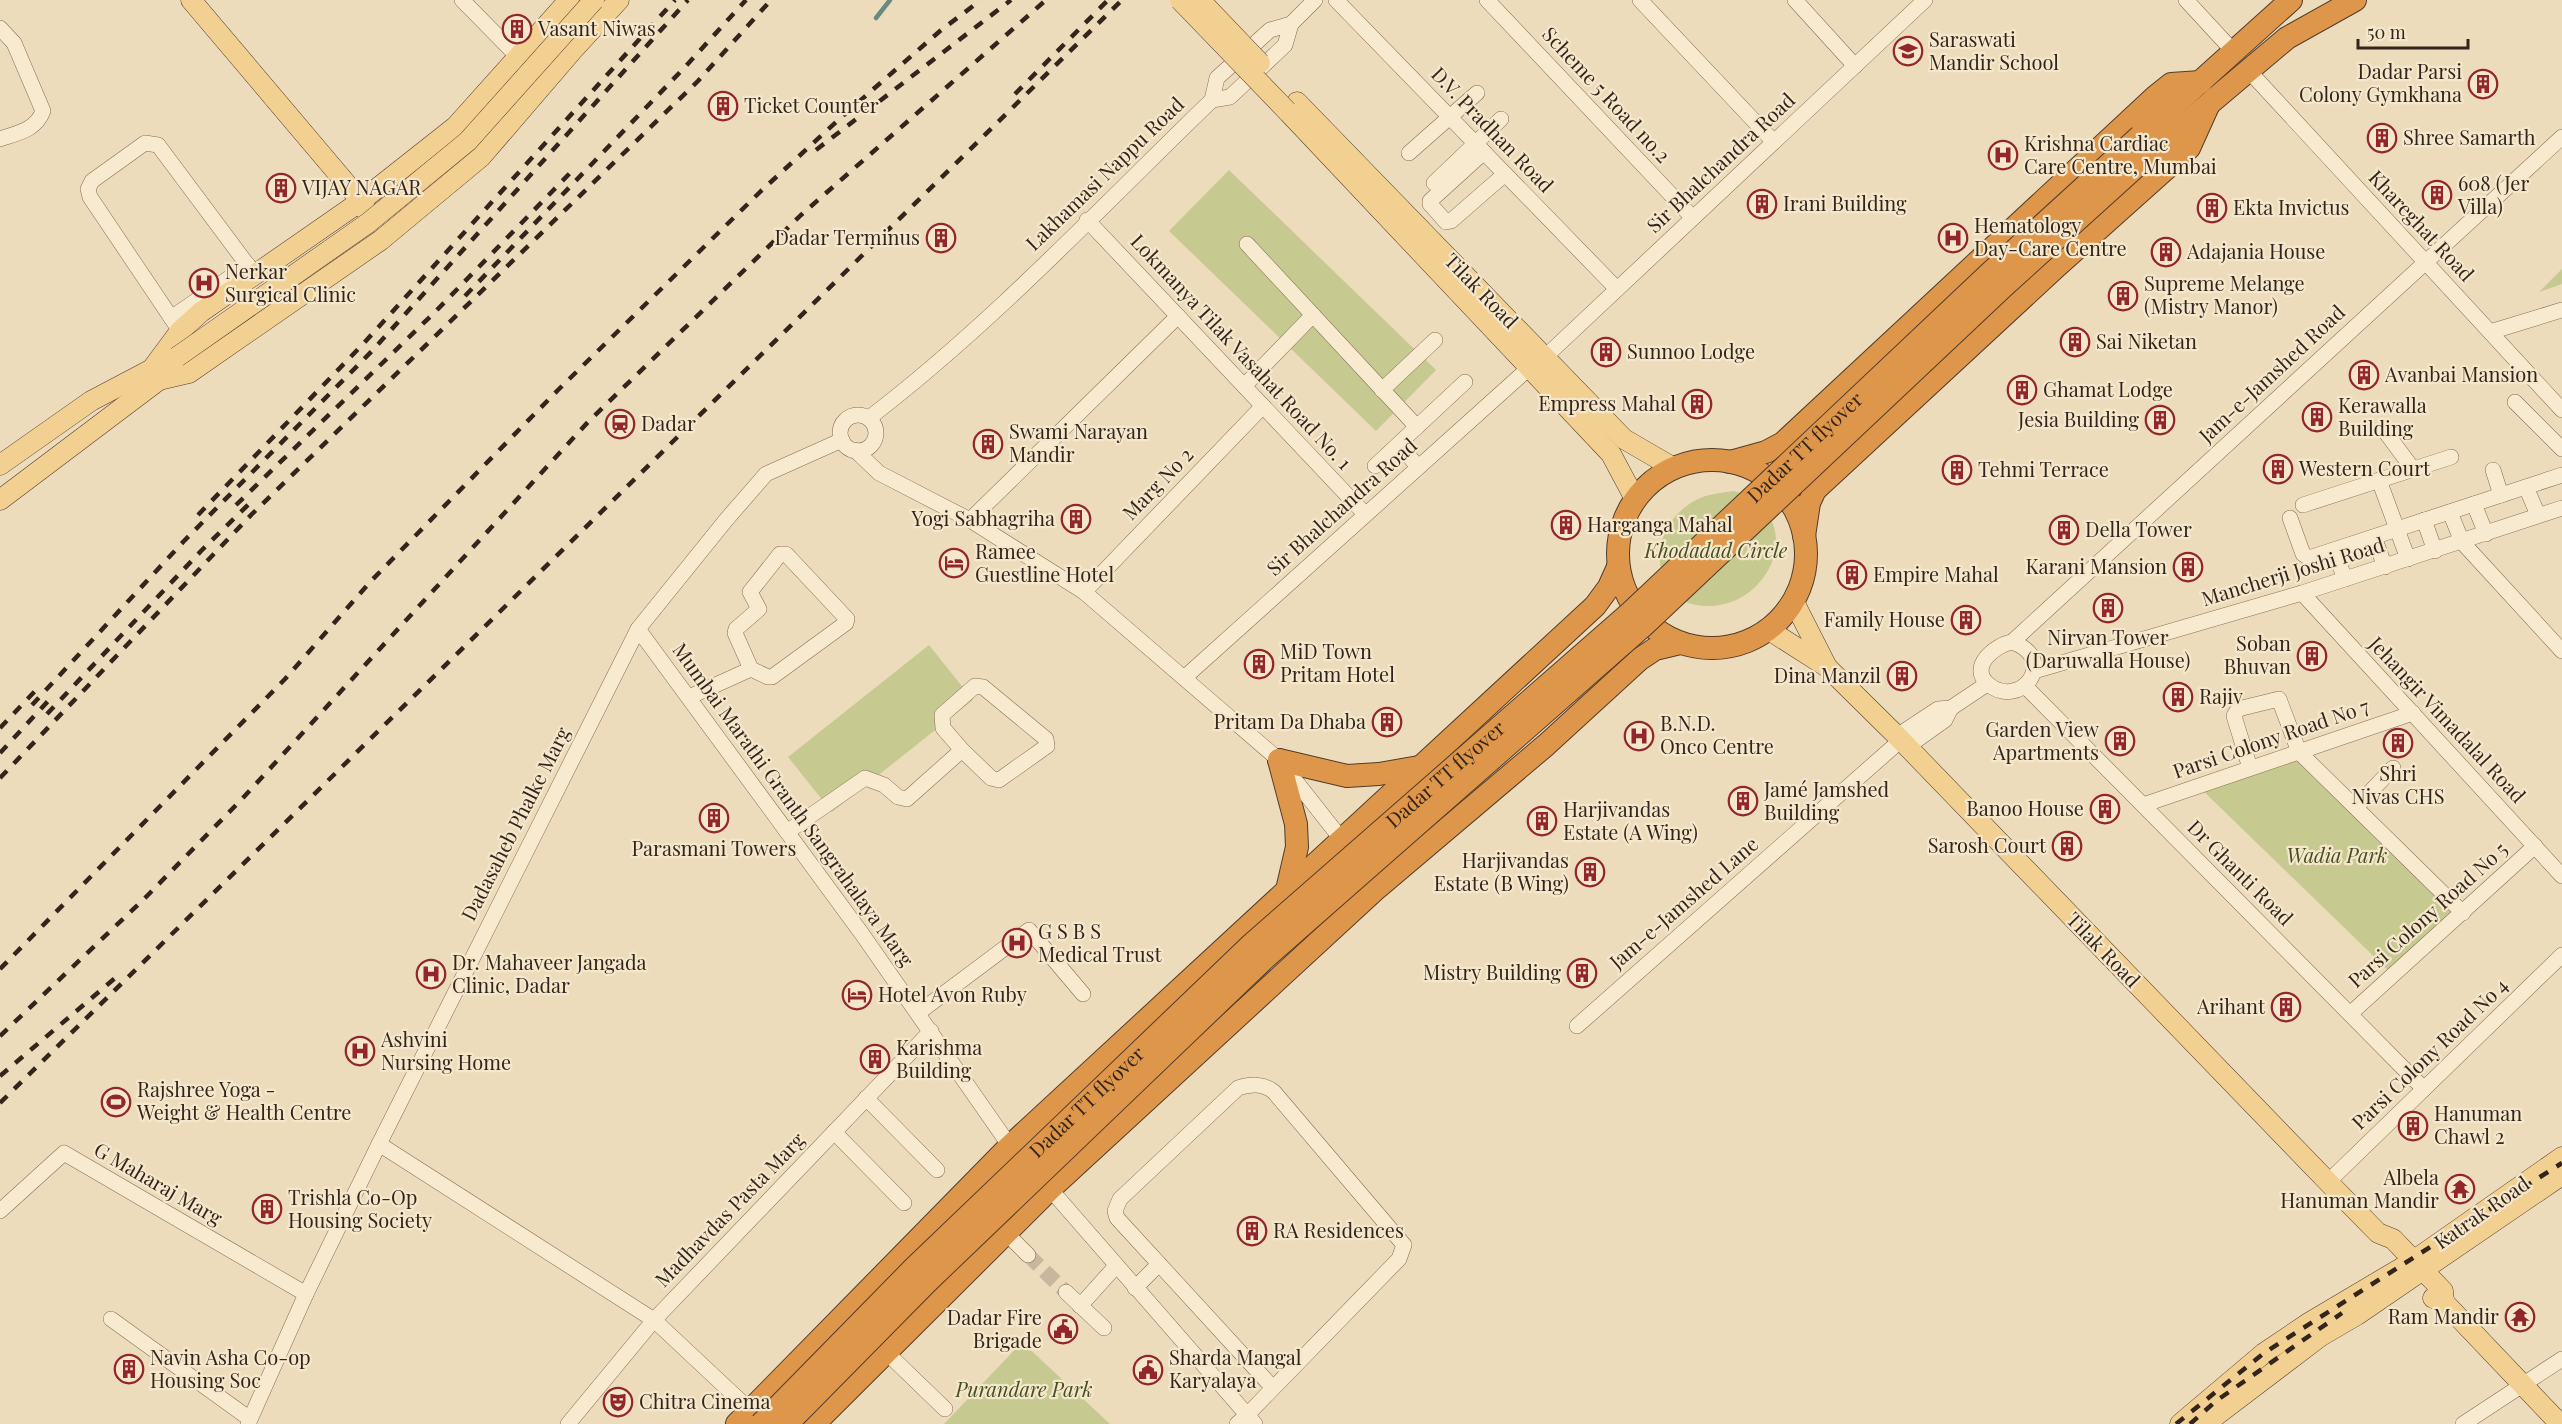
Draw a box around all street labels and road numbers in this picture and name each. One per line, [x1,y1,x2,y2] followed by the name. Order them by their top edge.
[1537,20,1677,168] street label: Scheme 5 Road no.2
[1426,60,1560,198] street label: D.V. Pradhan Road
[1640,86,1800,238] street label: Sir Bhalchandra Road
[1019,90,1189,256] street label: Lakhamasi Nappu Road
[2363,163,2481,287] street label: Khareghat Road
[1126,227,1359,474] street label: Lokmanya Tilak Vasahat Road No. 1
[1439,246,1525,334] street label: Tilak Road
[2191,298,2350,448] street label: Jam-e-Jamshed Road
[1740,385,1868,508] street label: Dadar TT flyover
[1260,431,1422,581] street label: Sir Bhalchandra Road
[1116,441,1198,525] street label: Marg No 2
[2198,530,2388,611] street label: Mancherji Joshi Road
[2363,629,2533,808] street label: Jehangir Vimadalal Road
[668,637,921,972] street label: Mumbai Marathi Granth Sangrahalaya Marg
[2169,691,2372,784] street label: Parsi Colony Road No 7
[1379,714,1510,833] street label: Dadar TT flyover
[454,721,576,925] street label: Dadasaheb Phalke Marg
[2182,813,2300,931] street label: Dr Ghanti Road
[1602,830,1763,975] street label: Jam-e-Jamshed Lane
[2341,835,2513,993] street label: Parsi Colony Road No 5
[2061,905,2147,993] street label: Tilak Road
[2345,971,2513,1135] street label: Parsi Colony Road No 4
[1022,1039,1149,1163] street label: Dadar TT flyover
[648,1126,810,1292] street label: Madhavdas Pasta Marg
[90,1135,228,1231] street label: G Maharaj Marg
[2428,1169,2534,1254] street label: Katrak Road

